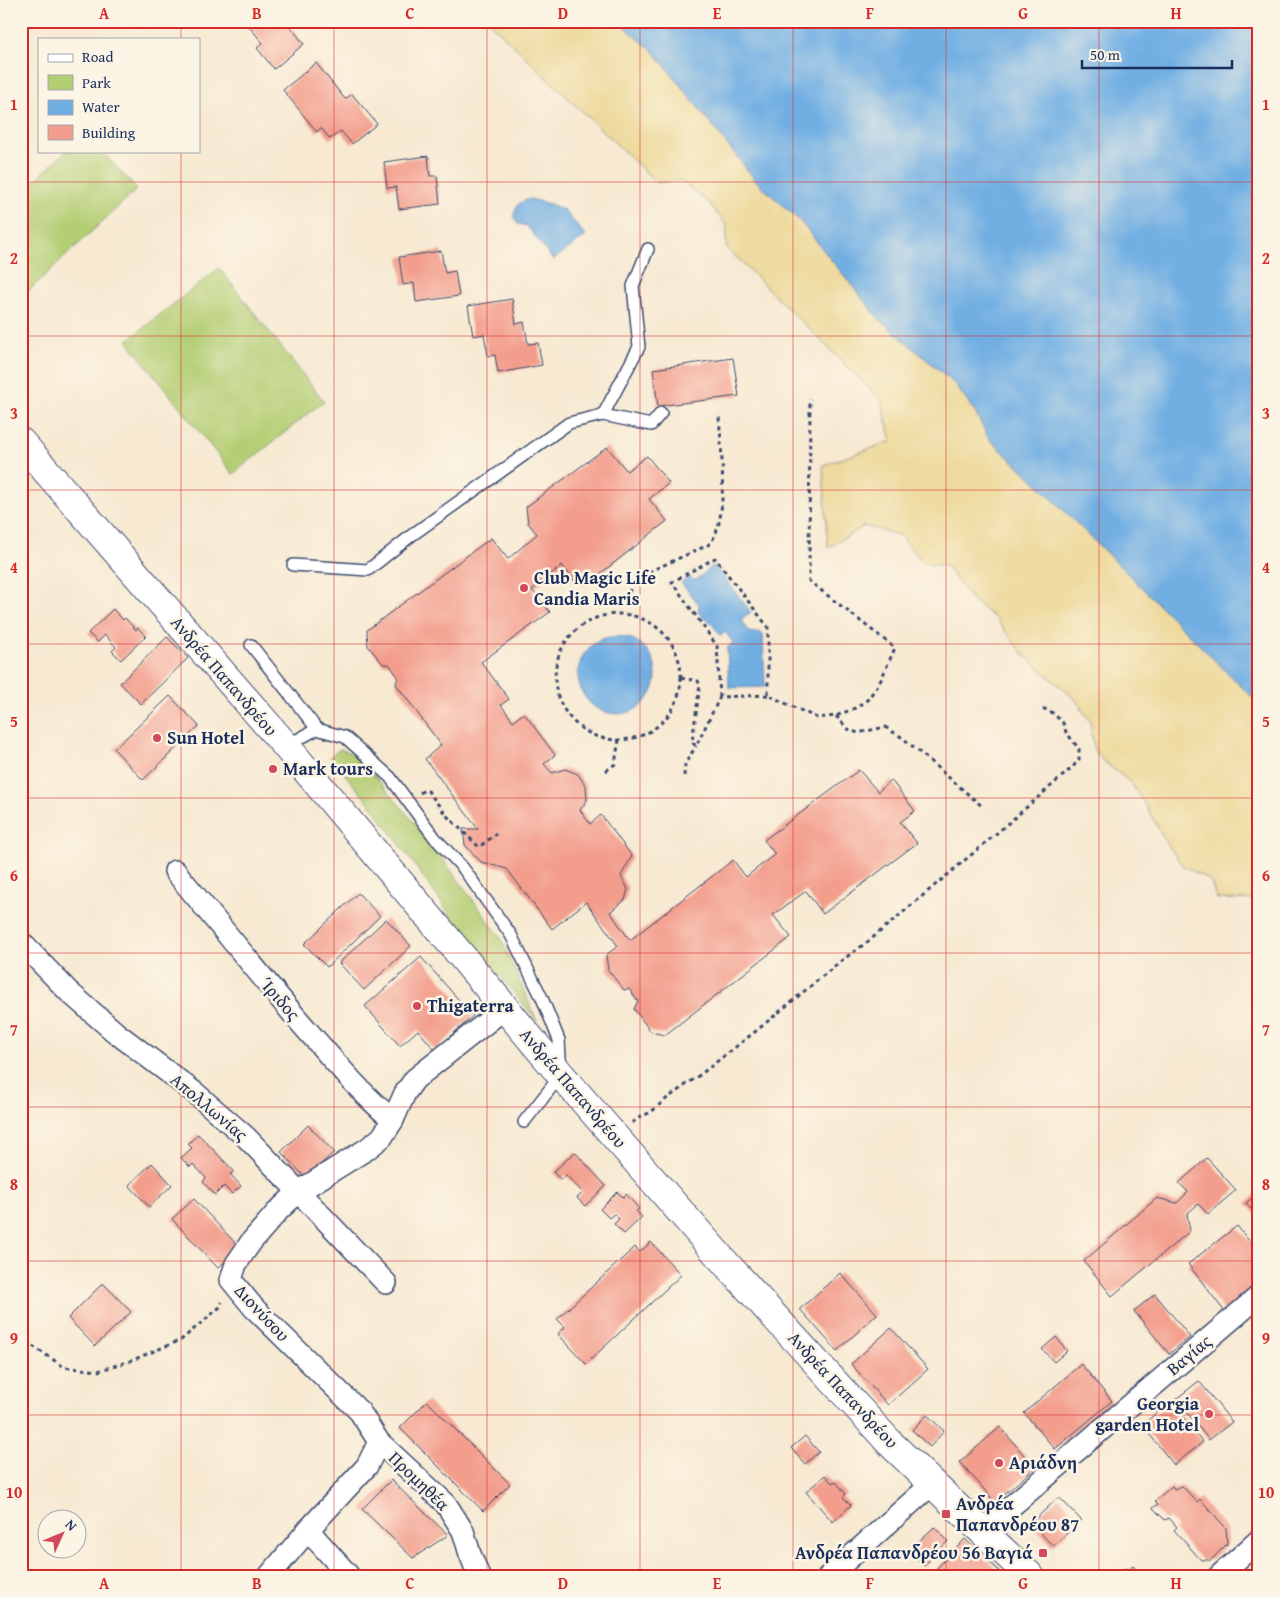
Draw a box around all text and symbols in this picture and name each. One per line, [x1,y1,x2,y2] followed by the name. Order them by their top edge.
[99,1,110,25] text: A
[252,1,262,25] text: B
[405,1,415,25] text: C
[558,1,568,25] text: D
[713,1,722,25] text: E
[866,1,874,25] text: F
[1018,1,1028,25] text: G
[1170,1,1182,25] text: H
[38,38,200,152] legend
[1082,38,1232,70] scale bar
[1090,44,1121,65] text: 50 m
[82,46,113,67] text: Road
[82,72,111,93] text: Park
[10,92,18,116] text: 1
[1262,92,1270,116] text: 1
[82,96,120,117] text: Water
[82,122,136,143] text: Building
[10,246,18,270] text: 2
[1262,246,1270,270] text: 2
[10,401,18,425] text: 3
[1262,401,1270,425] text: 3
[10,555,18,579] text: 4
[1262,555,1270,579] text: 4
[534,564,656,612] place label: Club Magic Life Candia Maris
[518,582,530,594] marker: Club Magic Life Candia Maris
[164,610,284,742] street label: Ανδρέα Παπανδρέου
[10,709,18,733] text: 5
[1262,709,1270,733] text: 5
[167,724,245,751] place label: Sun Hotel
[151,732,163,744] marker: Sun Hotel
[283,755,373,782] place label: Mark tours
[267,763,279,775] marker: Mark tours
[10,863,18,887] text: 6
[1262,863,1270,887] text: 6
[254,971,307,1027] street label: Ίριδος
[427,992,515,1019] place label: Thigaterra
[411,1000,423,1012] marker: Thigaterra
[10,1017,18,1041] text: 7
[1262,1017,1270,1041] text: 7
[513,1022,633,1154] street label: Ανδρέα Παπανδρέου
[165,1066,254,1147] street label: Απολλωνίας
[10,1172,18,1196] text: 8
[1262,1172,1270,1196] text: 8
[228,1278,296,1348] street label: Διονύσου
[782,1325,905,1454] street label: Ανδρέα Παπανδρέου
[10,1326,18,1350] text: 9
[1262,1326,1270,1350] text: 9
[1160,1327,1217,1382] street label: Βαγίας
[1095,1390,1200,1438] place label: Georgia garden Hotel
[1203,1408,1215,1420] marker: Georgia garden Hotel
[383,1445,456,1517] street label: Προμηθέα
[1009,1449,1077,1476] place label: Αριάδνη
[993,1457,1005,1469] marker: Αριάδνη
[6,1480,22,1504] text: 10
[1258,1480,1274,1504] text: 10
[956,1490,1079,1538] place label: Ανδρέα Παπανδρέου 87
[940,1508,952,1520] marker: Ανδρέα Παπανδρέου 87
[38,1510,88,1560] north arrow
[61,1515,82,1536] text: N
[795,1539,1033,1566] place label: Ανδρέα Παπανδρέου 56 Βαγιά
[1037,1547,1049,1559] marker: Ανδρέα Παπανδρέου 56 Βαγιά
[99,1571,110,1595] text: A
[252,1571,262,1595] text: B
[405,1571,415,1595] text: C
[558,1571,568,1595] text: D
[713,1571,722,1595] text: E
[866,1571,874,1595] text: F
[1018,1571,1028,1595] text: G
[1170,1571,1182,1595] text: H

